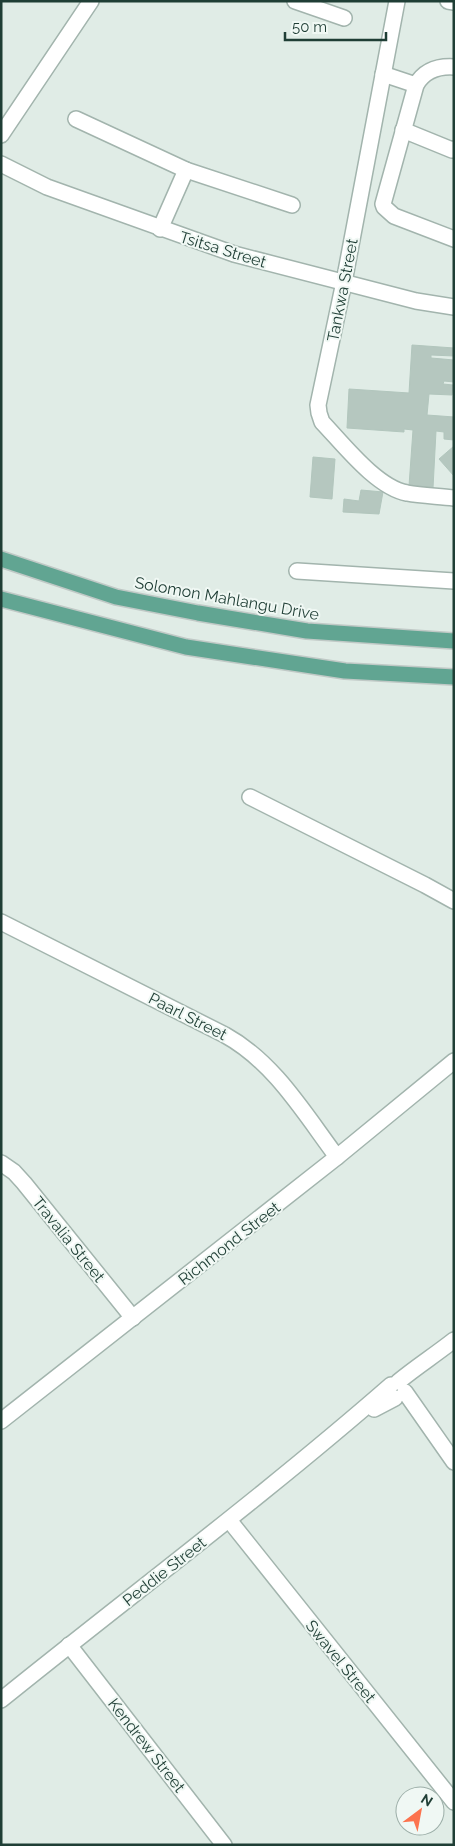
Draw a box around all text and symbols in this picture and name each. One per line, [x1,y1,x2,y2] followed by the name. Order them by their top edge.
[285,10,386,42] scale bar
[292,18,327,36] text: 50 m
[177,227,269,272] street label: Tsitsa Street
[323,236,362,343] street label: Tankwa Street
[133,573,321,624] street label: Solomon Mahlangu Drive
[145,989,231,1045] street label: Paarl Street
[28,1193,109,1286] street label: Travalia Street
[175,1197,284,1289] street label: Richmond Street
[119,1533,210,1610] street label: Peddie Street
[302,1616,380,1707] street label: Swavel Street
[104,1695,190,1797] street label: Kendrew Street
[395,1786,445,1836] north arrow
[418,1790,436,1810] text: N

